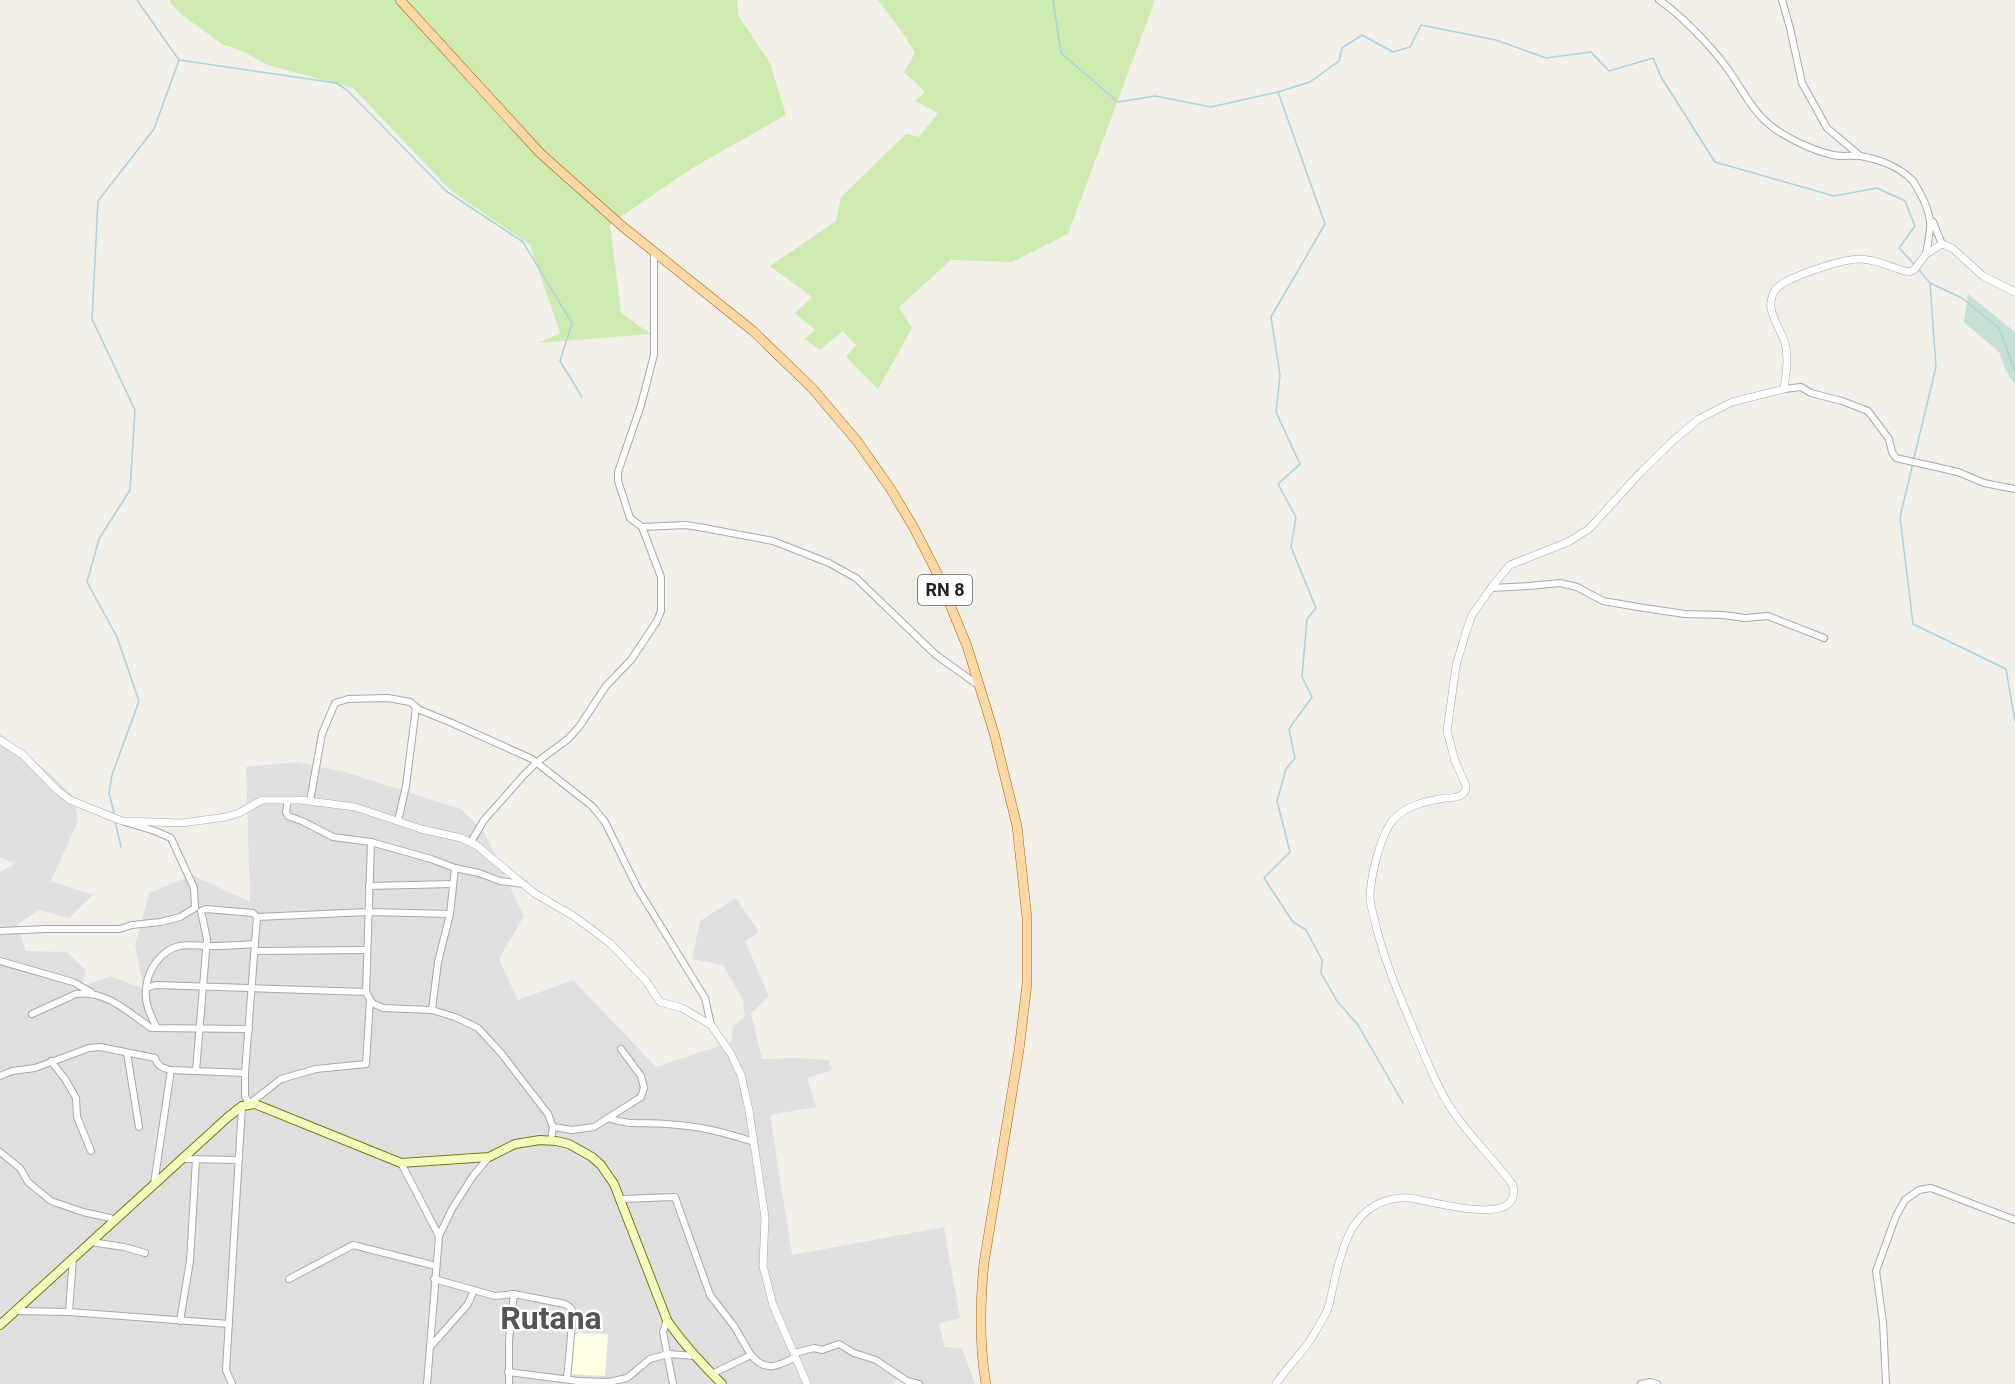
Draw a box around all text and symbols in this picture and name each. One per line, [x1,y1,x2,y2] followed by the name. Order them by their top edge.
[918,575,972,605] road number: RN 8
[500,1299,602,1337] district label: Rutana

